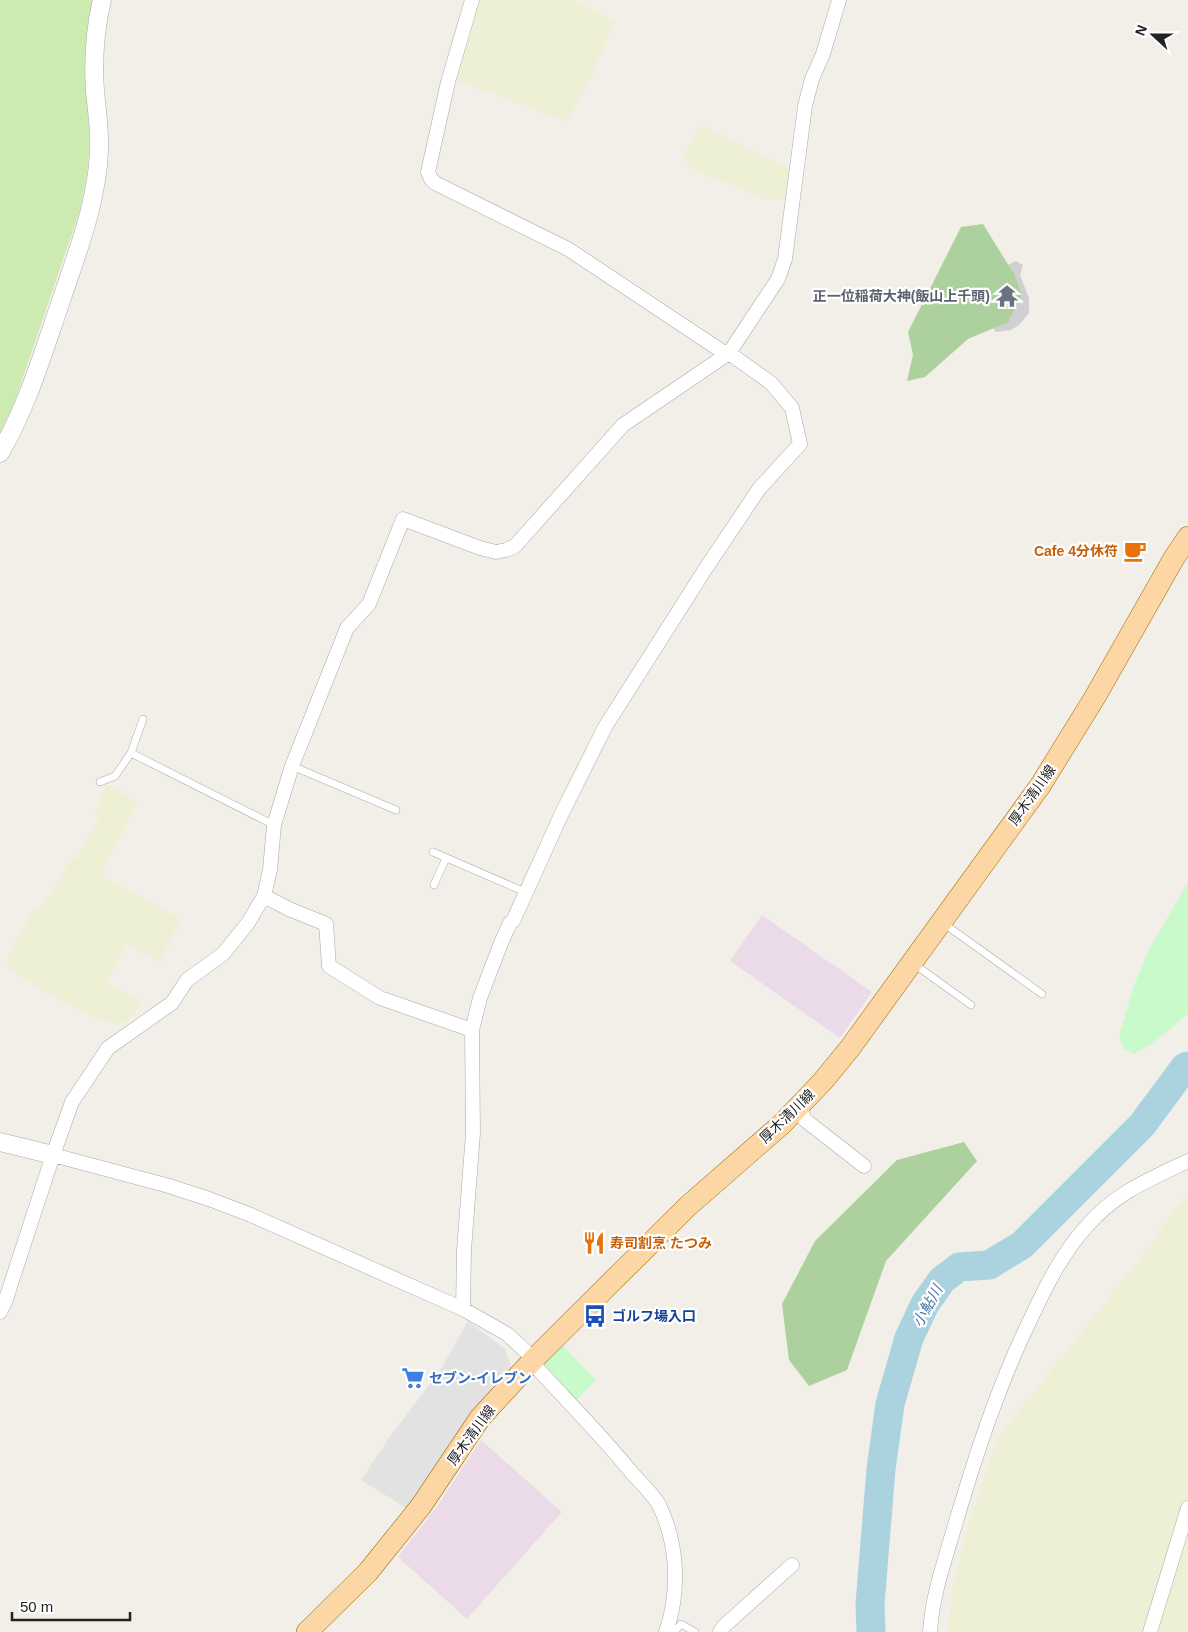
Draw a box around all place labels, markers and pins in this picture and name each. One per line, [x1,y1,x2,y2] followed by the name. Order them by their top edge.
[994,283,1020,309] temple icon: 正一位稲荷大神(飯山上千頭)
[813,288,990,304] place label: 正一位稲荷大神(飯山上千頭)
[1122,538,1148,564] cafe icon: Cafe 4分休符
[1034,543,1118,559] place label: Cafe 4分休符
[581,1230,607,1256] restaurant icon: 寿司割烹 たつみ
[610,1235,712,1251] place label: 寿司割烹 たつみ
[582,1303,608,1329] bus stop icon: ゴルフ場入口
[612,1308,696,1324] place label: ゴルフ場入口
[400,1365,426,1391] supermarket icon: セブン-イレブン
[429,1370,532,1386] place label: セブン-イレブン

